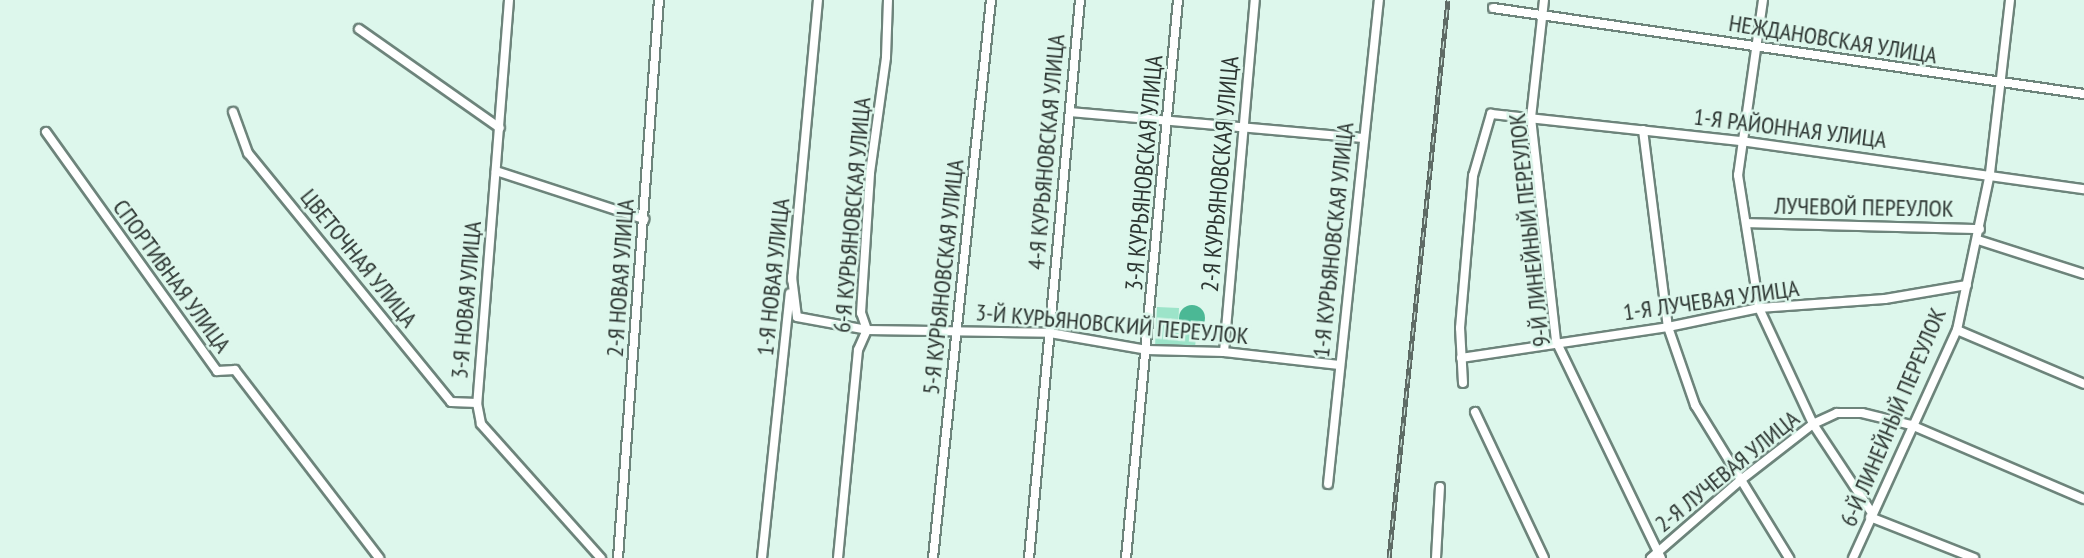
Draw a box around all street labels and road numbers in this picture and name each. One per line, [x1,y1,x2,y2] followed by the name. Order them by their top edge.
[1727,8,1939,70] street label: НЕЖДАНОВСКАЯ УЛИЦА
[1021,33,1071,271] street label: 4-Я КУРЬЯНОВСКАЯ УЛИЦА
[1119,54,1169,292] street label: 3-Я КУРЬЯНОВСКАЯ УЛИЦА
[1195,55,1245,293] street label: 2-Я КУРЬЯНОВСКАЯ УЛИЦА
[827,96,877,334] street label: 6-Я КУРЬЯНОВСКАЯ УЛИЦА
[1692,102,1888,154] street label: 1-Я РАЙОННАЯ УЛИЦА
[1502,112,1556,348] street label: 9-Й ЛИНЕЙНЫЙ ПЕРЕУЛОК
[1306,121,1360,359] street label: 1-Я КУРЬЯНОВСКАЯ УЛИЦА
[916,158,970,396] street label: 5-Я КУРЬЯНОВСКАЯ УЛИЦА
[294,183,424,333] street label: ЦВЕТОЧНАЯ УЛИЦА
[1774,191,1954,223] street label: ЛУЧЕВОЙ ПЕРЕУЛОК
[107,194,237,358] street label: СПОРТИВНАЯ УЛИЦА
[750,196,796,358] street label: 1-Я НОВАЯ УЛИЦА
[600,198,640,358] street label: 2-Я НОВАЯ УЛИЦА
[445,220,487,380] street label: 3-Я НОВАЯ УЛИЦА
[1621,273,1801,327] street label: 1-Я ЛУЧЕВАЯ УЛИЦА
[974,298,1250,350] street label: 3-Й КУРЬЯНОВСКИЙ ПЕРЕУЛОК
[1834,303,1952,531] street label: 6-Й ЛИНЕЙНЫЙ ПЕРЕУЛОК
[1649,404,1805,538] street label: 2-Я ЛУЧЕВАЯ УЛИЦА

